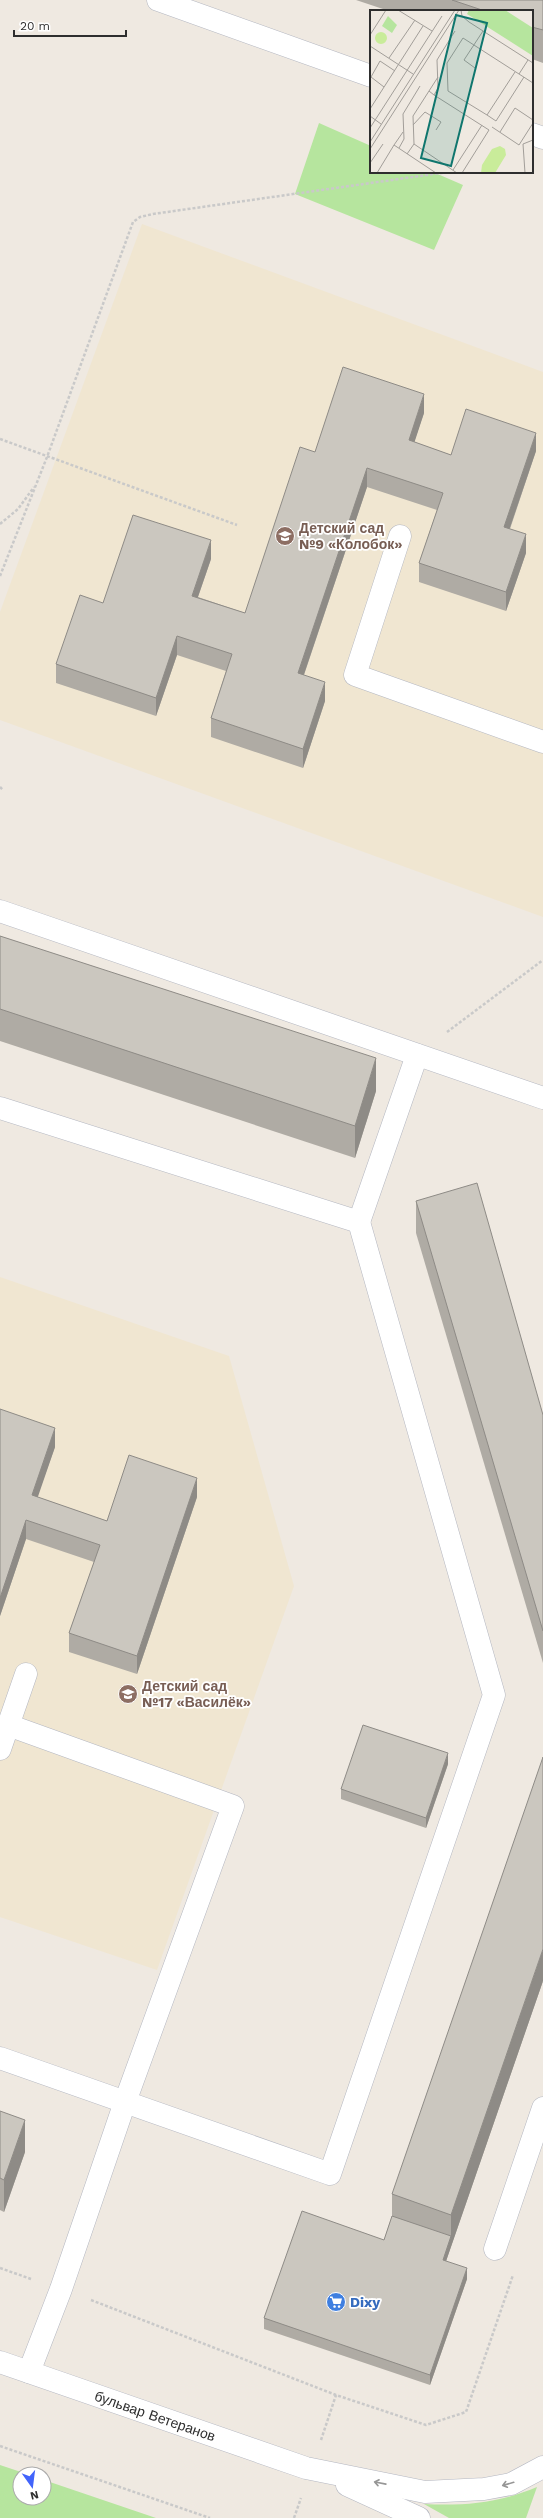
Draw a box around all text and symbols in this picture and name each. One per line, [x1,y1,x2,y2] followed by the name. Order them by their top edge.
[370,10,533,173] inset map
[14,12,126,38] scale bar
[20,19,50,33] text: 20 m
[299,520,403,552] place label: Детский сад №9 «Колобок»
[274,525,296,547] school or university icon: Детский сад №9 «Колобок»
[142,1678,251,1710] place label: Детский сад №17 «Василёк»
[117,1683,139,1705] school or university icon: Детский сад №17 «Василёк»
[325,2291,347,2313] supermarket icon: Dixy
[350,2294,380,2310] place label: Dixy
[92,2388,218,2444] street label: бульвар Ветеранов
[12,2466,52,2506] north arrow
[374,2478,387,2486] one-way arrow
[502,2481,515,2488] one-way arrow
[29,2488,40,2503] text: N

